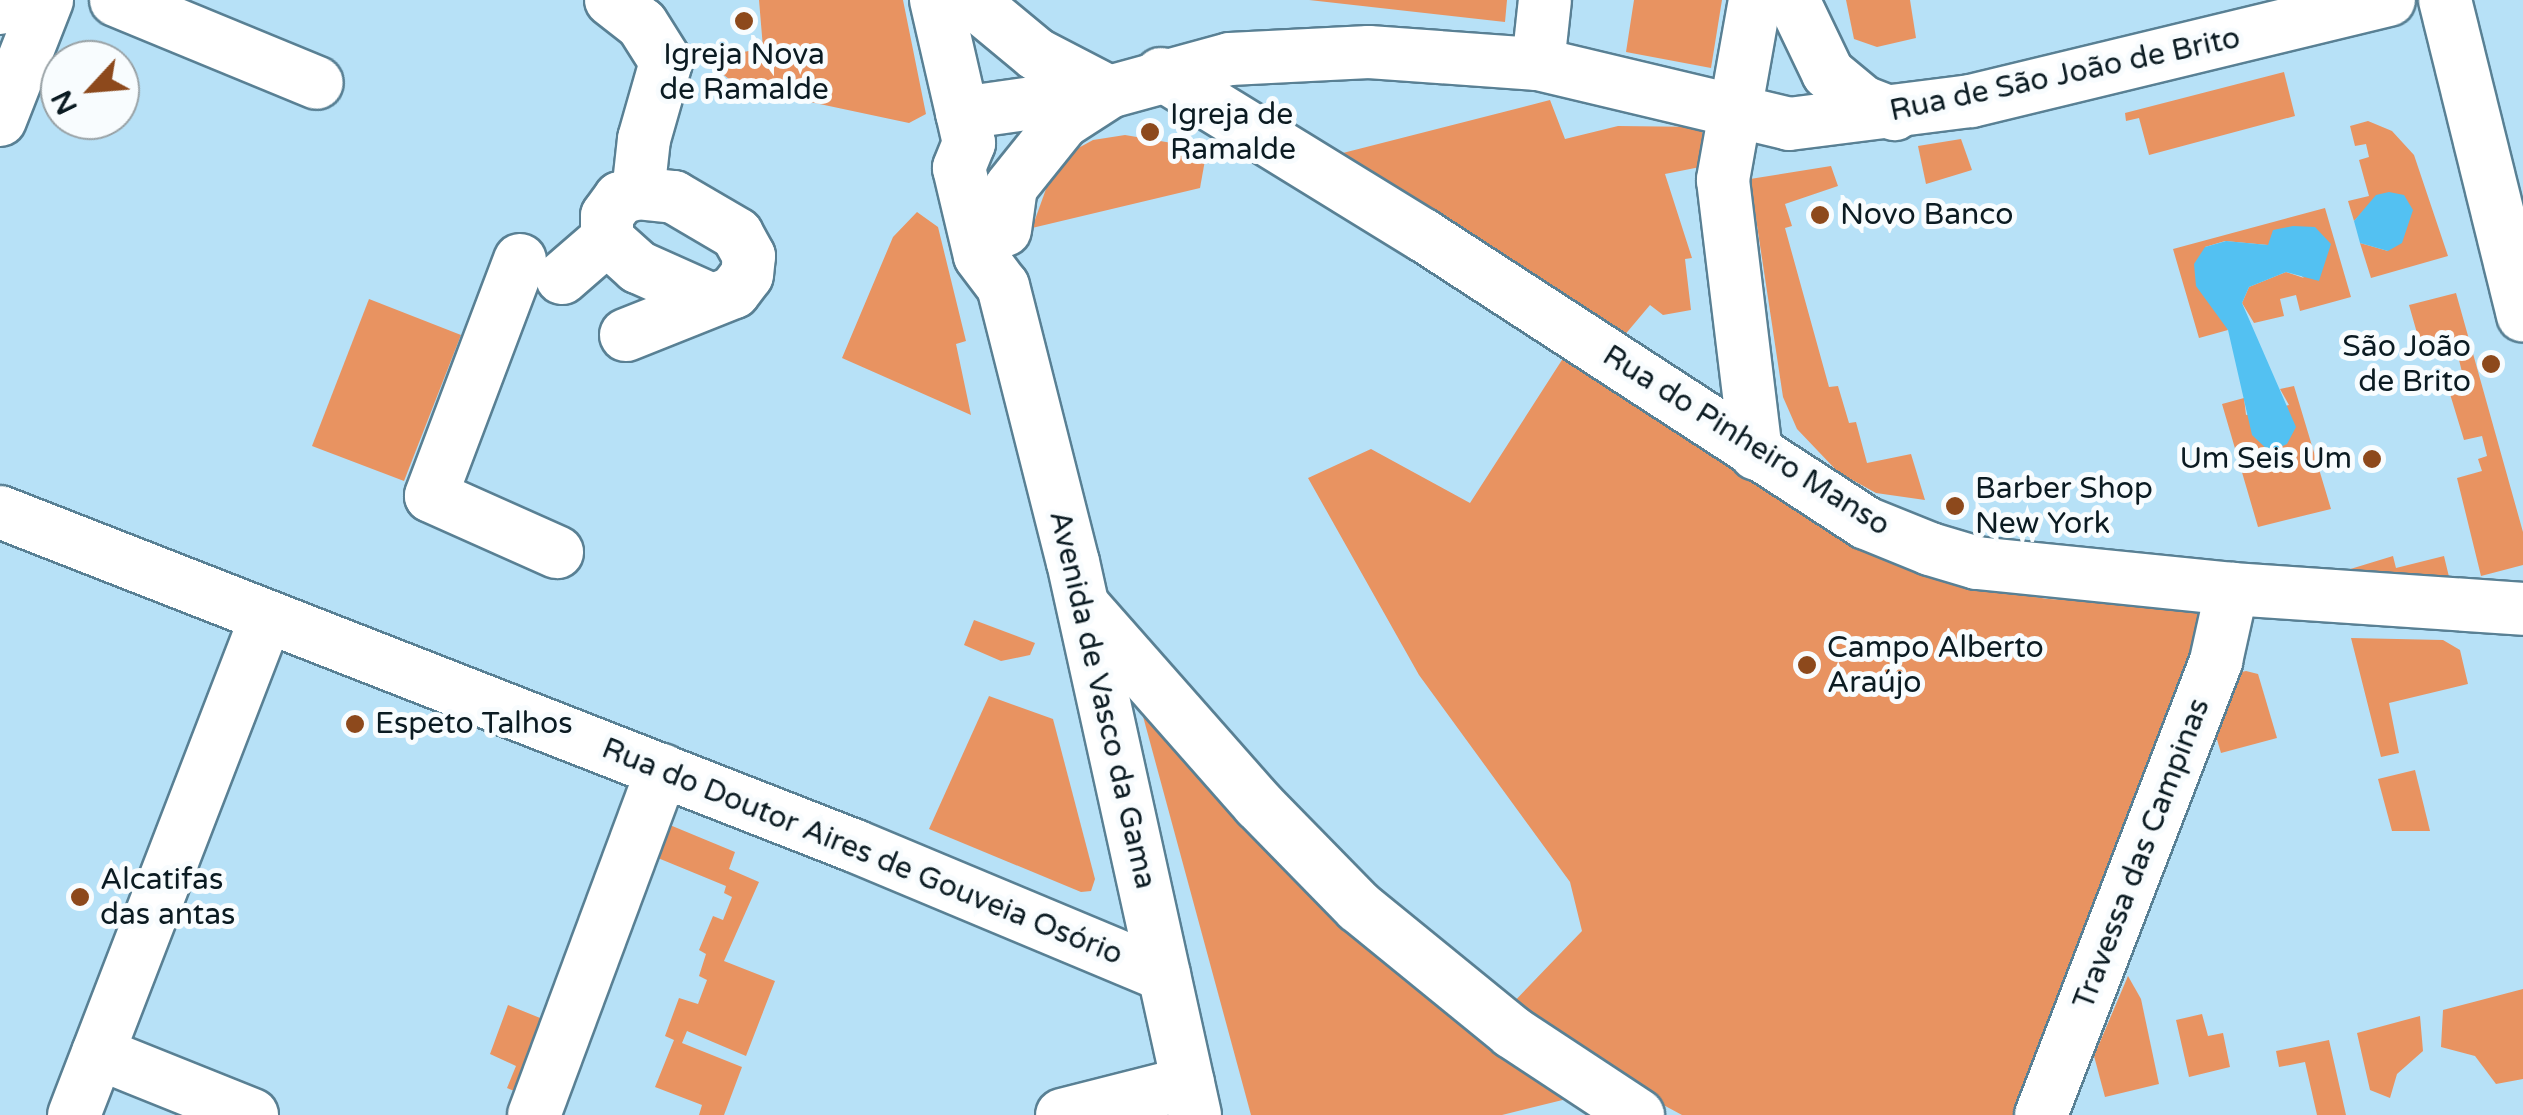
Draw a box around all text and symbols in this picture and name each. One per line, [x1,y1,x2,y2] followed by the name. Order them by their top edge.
[733,10,755,32] marker: Igreja Nova de Ramalde
[1887,20,2243,130] street label: Rua de São João de Brito
[659,37,829,108] place label: Igreja Nova de Ramalde
[40,40,140,140] north arrow
[45,85,85,120] text: N
[1170,97,1296,168] place label: Igreja de Ramalde
[1139,121,1161,143] marker: Igreja de Ramalde
[1840,197,2013,233] place label: Novo Banco
[1809,204,1831,226] marker: Novo Banco
[2342,329,2471,400] place label: São João de Brito
[1596,338,1896,544] street label: Rua do Pinheiro Manso
[2480,353,2502,375] marker: São João de Brito
[2180,441,2352,477] place label: Um Seis Um
[2361,448,2383,470] marker: Um Seis Um
[1975,471,2153,542] place label: Barber Shop New York
[1944,495,1966,517] marker: Barber Shop New York
[1041,507,1163,893] street label: Avenida de Vasco da Gama
[1827,630,2044,700] place label: Campo Alberto Araújo
[1796,654,1818,676] marker: Campo Alberto Araújo
[2066,694,2218,1014] street label: Travessa das Campinas
[375,706,573,742] place label: Espeto Talhos
[344,713,366,735] marker: Espeto Talhos
[597,731,1127,973] street label: Rua do Doutor Aires de Gouveia Osório
[100,862,235,932] place label: Alcatifas das antas
[69,886,91,908] marker: Alcatifas das antas

